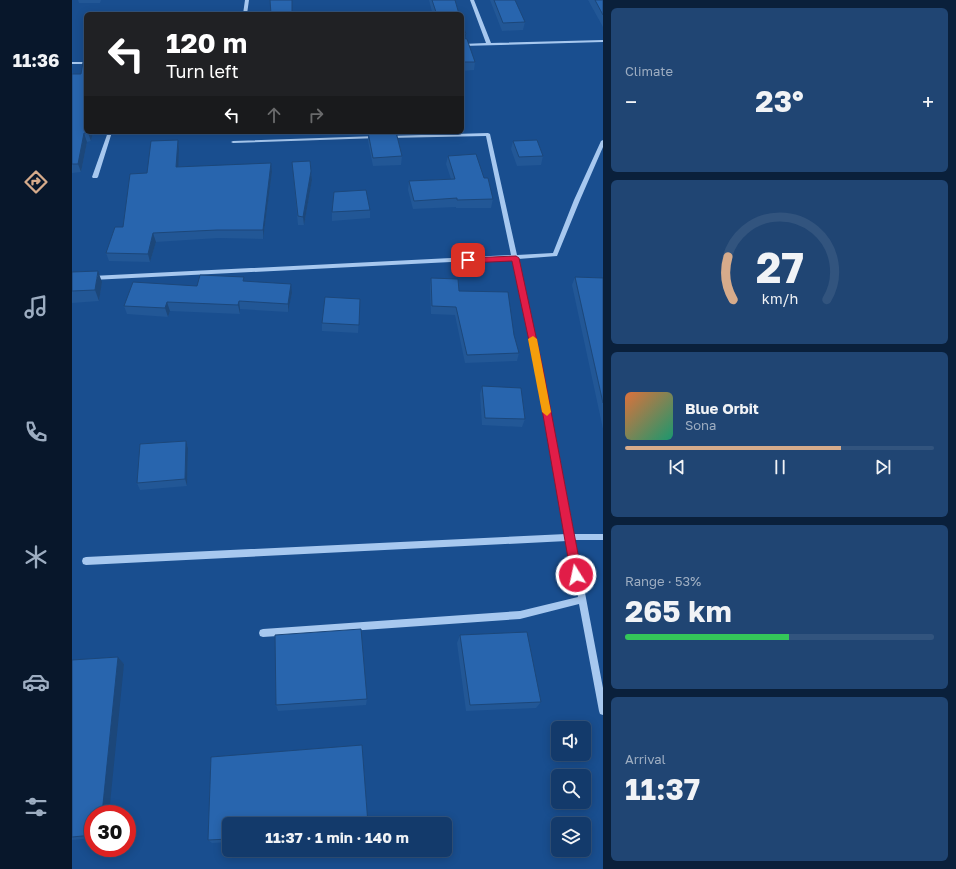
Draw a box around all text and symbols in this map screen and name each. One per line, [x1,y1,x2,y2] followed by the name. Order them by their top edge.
[166,26,247,59] text: 120 m
[100,28,152,80] icon: left
[13,49,59,71] text: 11:36
[166,60,239,82] text: Turn left
[625,63,673,79] text: Climate
[755,83,804,119] text: 23°
[625,88,637,115] text: −
[922,88,934,115] text: +
[221,104,243,126] icon: left
[263,104,285,126] icon: ahead
[305,104,327,126] icon: right
[22,168,50,196] icon: directions
[755,242,804,292] text: 27
[451,243,485,277] pin
[457,249,479,271] icon: arrive
[761,290,798,307] text: km/h
[22,293,50,321] icon: music
[685,399,759,417] text: Blue Orbit
[685,417,716,433] text: Sona
[22,418,50,446] icon: phone
[666,456,688,478] icon: previous
[769,456,791,478] icon: pause
[872,456,894,478] icon: next
[22,543,50,571] icon: climate
[555,554,597,596] position arrow
[625,573,701,589] text: Range · 53%
[625,593,732,629] text: 265 km
[22,668,50,696] icon: car
[551,721,591,857] map controls
[551,721,591,761] button: sound
[625,751,666,767] text: Arrival
[551,769,591,809] button: search
[625,771,700,807] text: 11:37
[22,793,50,821] icon: filters
[84,805,136,857] speed limit sign: 30
[551,817,591,857] button: layers
[265,828,409,846] text: 11:37 · 1 min · 140 m

